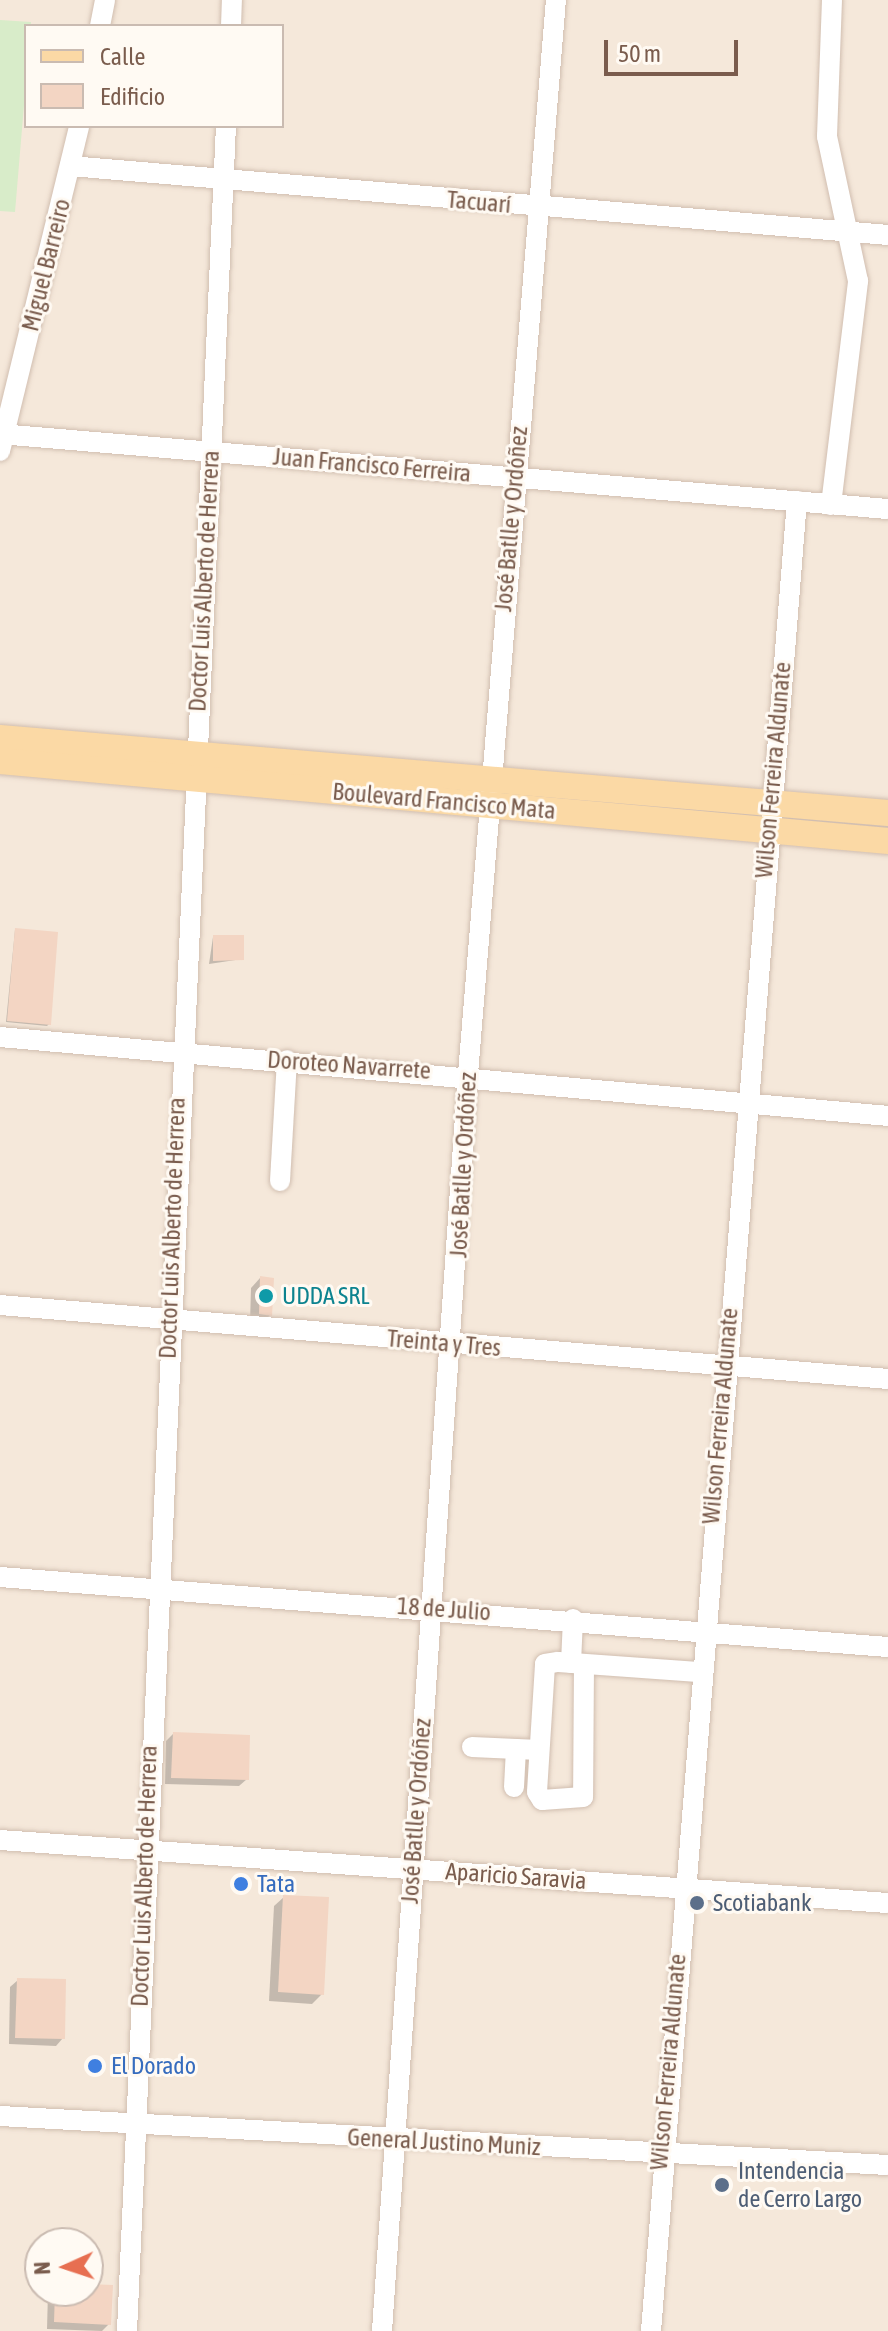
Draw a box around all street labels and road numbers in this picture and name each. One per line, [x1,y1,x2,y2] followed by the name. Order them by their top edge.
[446,185,512,219] street label: Tacuarí
[16,196,76,334] street label: Miguel Barreiro
[489,425,533,613] street label: José Batlle y Ordóñez
[272,442,472,488] street label: Juan Francisco Ferreira
[183,450,225,712] street label: Doctor Luis Alberto de Herrera
[749,661,797,879] street label: Wilson Ferreira Aldunate
[331,777,557,825] street label: Boulevard Francisco Mata
[266,1045,432,1085] street label: Doroteo Navarrete
[444,1071,482,1259] street label: José Batlle y Ordóñez
[153,1097,191,1359] street label: Doctor Luis Alberto de Herrera
[696,1307,744,1525] street label: Wilson Ferreira Aldunate
[386,1324,502,1362] street label: Treinta y Tres
[396,1591,492,1627] street label: 18 de Julio
[395,1717,437,1905] street label: José Batlle y Ordóñez
[125,1745,163,2007] street label: Doctor Luis Alberto de Herrera
[444,1857,588,1895] street label: Aparicio Saravia
[644,1953,692,2171] street label: Wilson Ferreira Aldunate
[347,2123,541,2161] street label: General Justino Muniz

